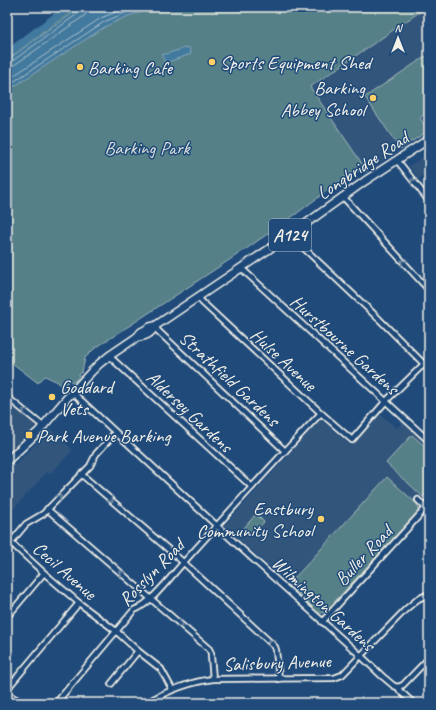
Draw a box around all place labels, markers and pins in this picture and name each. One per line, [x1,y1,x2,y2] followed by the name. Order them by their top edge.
[220,51,374,75] place label: Sports Equipment Shed
[88,56,174,80] place label: Barking Cafe
[207,57,217,67] marker: Sports Equipment Shed
[75,62,85,72] marker: Barking Cafe
[281,76,369,122] place label: Barking Abbey School
[368,93,378,103] marker: Barking Abbey School
[60,375,116,421] place label: Goddard Vets
[47,392,57,402] marker: Goddard Vets
[37,424,171,448] place label: Park Avenue Barking
[24,430,34,440] marker: Park Avenue Barking
[197,497,317,543] place label: Eastbury Community School
[316,514,326,524] marker: Eastbury Community School

